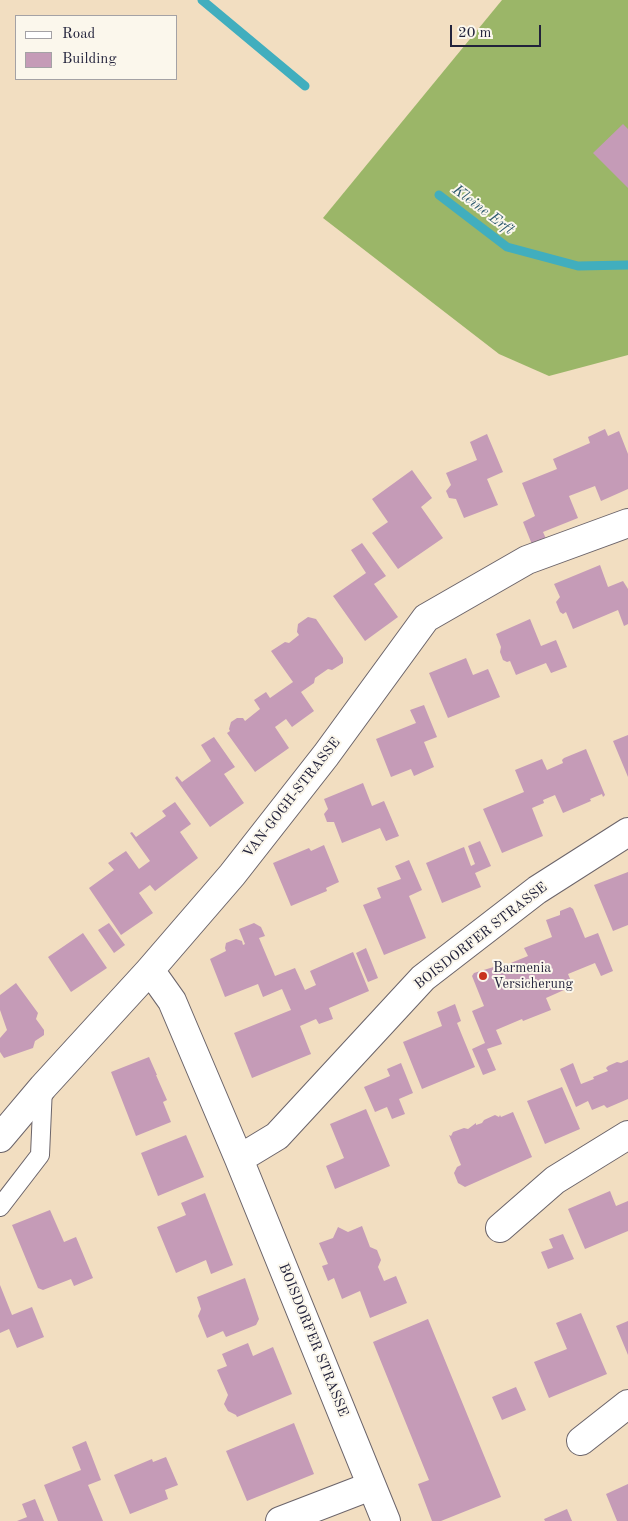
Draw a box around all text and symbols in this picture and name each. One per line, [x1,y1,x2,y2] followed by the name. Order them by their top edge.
[15,15,178,80] legend
[453,15,544,47] scale bar
[458,26,492,41] text: 20 m
[62,27,95,42] text: Road
[62,52,117,67] text: Building
[449,181,517,239] water label: Kleine Erft
[240,735,344,861] street label: VAN-GOGH-STRASSE
[411,879,551,993] street label: BOISDORFER STRASSE
[493,960,573,992] place label: Barmenia Versicherung
[477,970,489,982] marker: Barmenia Versicherung
[275,1261,351,1419] street label: BOISDORFER STRASSE

